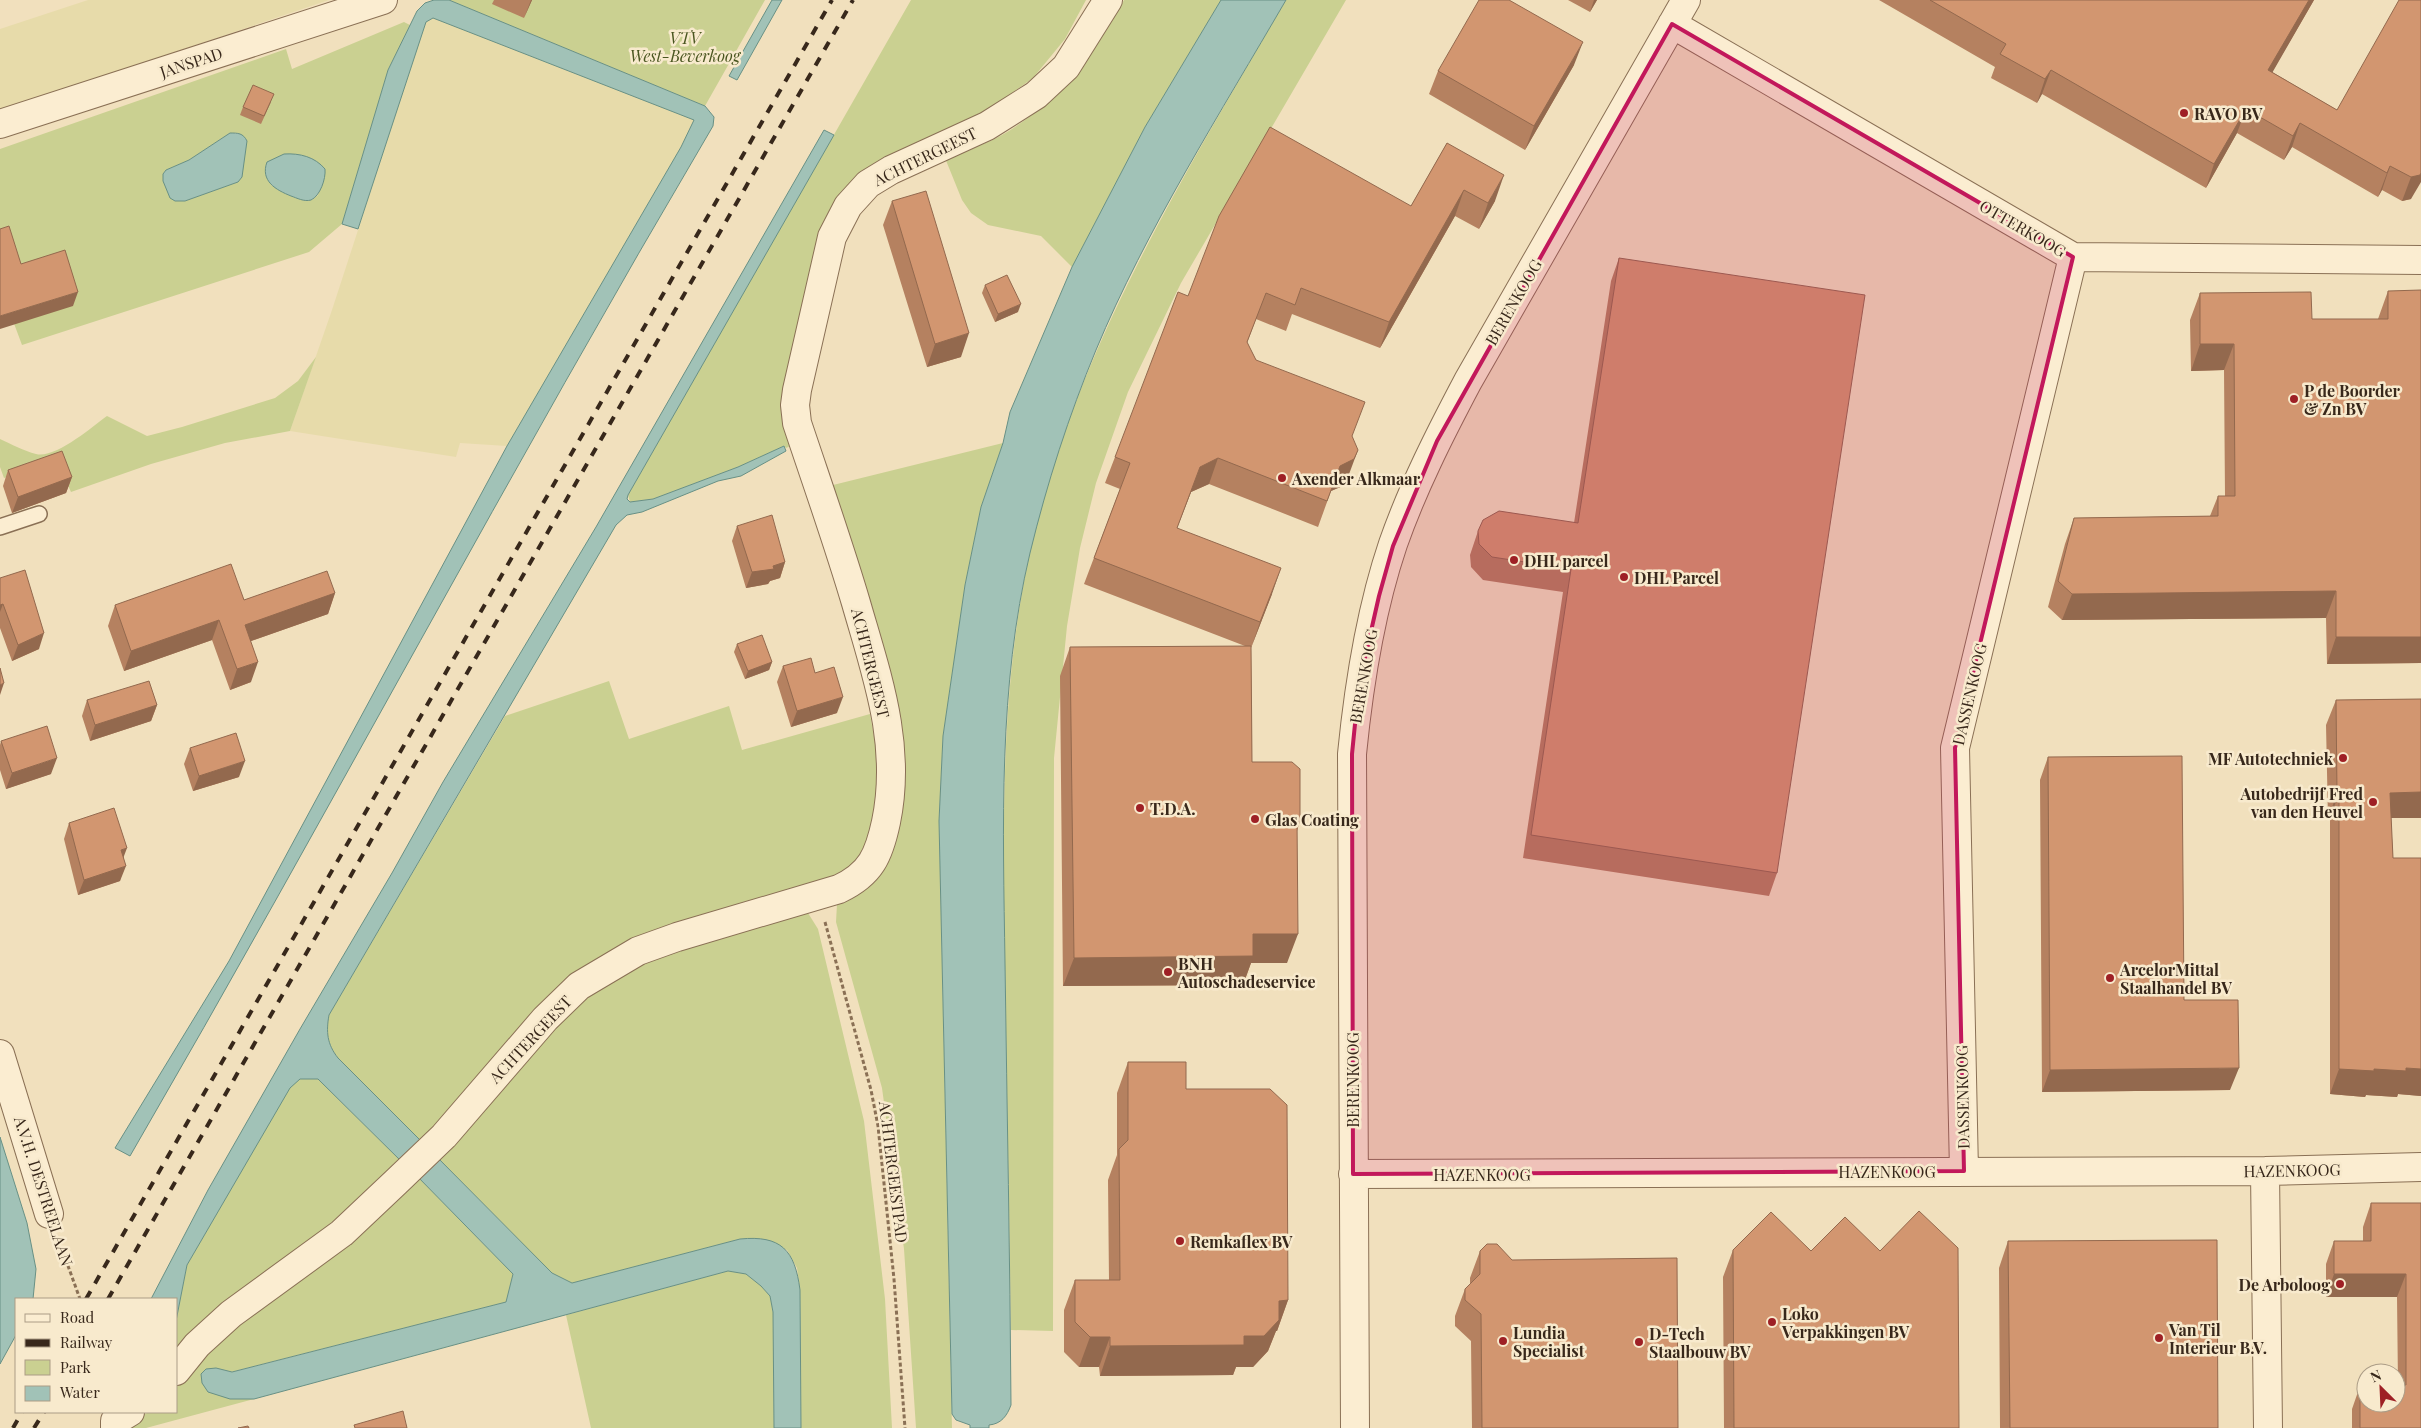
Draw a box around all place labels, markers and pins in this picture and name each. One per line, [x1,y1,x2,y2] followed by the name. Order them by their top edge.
[2194,103,2263,124] place label: RAVO BV
[2178,107,2190,119] marker: RAVO BV
[2304,380,2401,419] place label: P de Boorder & Zn BV
[2288,393,2300,405] marker: P de Boorder & Zn BV
[1291,468,1421,489] place label: Axender Alkmaar
[1276,472,1288,484] marker: Axender Alkmaar
[1524,550,1608,571] place label: DHL parcel
[1508,554,1520,566] marker: DHL parcel
[1634,567,1719,588] place label: DHL Parcel
[1618,571,1630,583] marker: DHL Parcel
[2208,748,2334,769] place label: MF Autotechniek
[2337,752,2349,764] marker: MF Autotechniek
[2240,783,2363,822] place label: Autobedrijf Fred van den Heuvel
[2367,796,2379,808] marker: Autobedrijf Fred van den Heuvel
[1150,798,1196,819] place label: T.D.A.
[1134,802,1146,814] marker: T.D.A.
[1265,809,1359,830] place label: Glas Coating
[1249,813,1261,825] marker: Glas Coating
[1177,953,1315,992] place label: BNH Autoschadeservice
[2119,959,2232,998] place label: ArcelorMittal Staalhandel BV
[1162,966,1174,978] marker: BNH Autoschadeservice
[2104,972,2116,984] marker: ArcelorMittal Staalhandel BV
[1190,1231,1293,1252] place label: Remkaflex BV
[1174,1235,1186,1247] marker: Remkaflex BV
[2239,1274,2330,1295] place label: De Arboloog
[2334,1278,2346,1290] marker: De Arboloog
[1781,1303,1910,1342] place label: Loko Verpakkingen BV
[1766,1316,1778,1328] marker: Loko Verpakkingen BV
[2168,1319,2267,1358] place label: Van Til Interieur B.V.
[1513,1322,1585,1361] place label: Lundia Specialist
[1649,1323,1751,1362] place label: D-Tech Staalbouw BV
[2153,1332,2165,1344] marker: Van Til Interieur B.V.
[1497,1335,1509,1347] marker: Lundia Specialist
[1633,1336,1645,1348] marker: D-Tech Staalbouw BV

